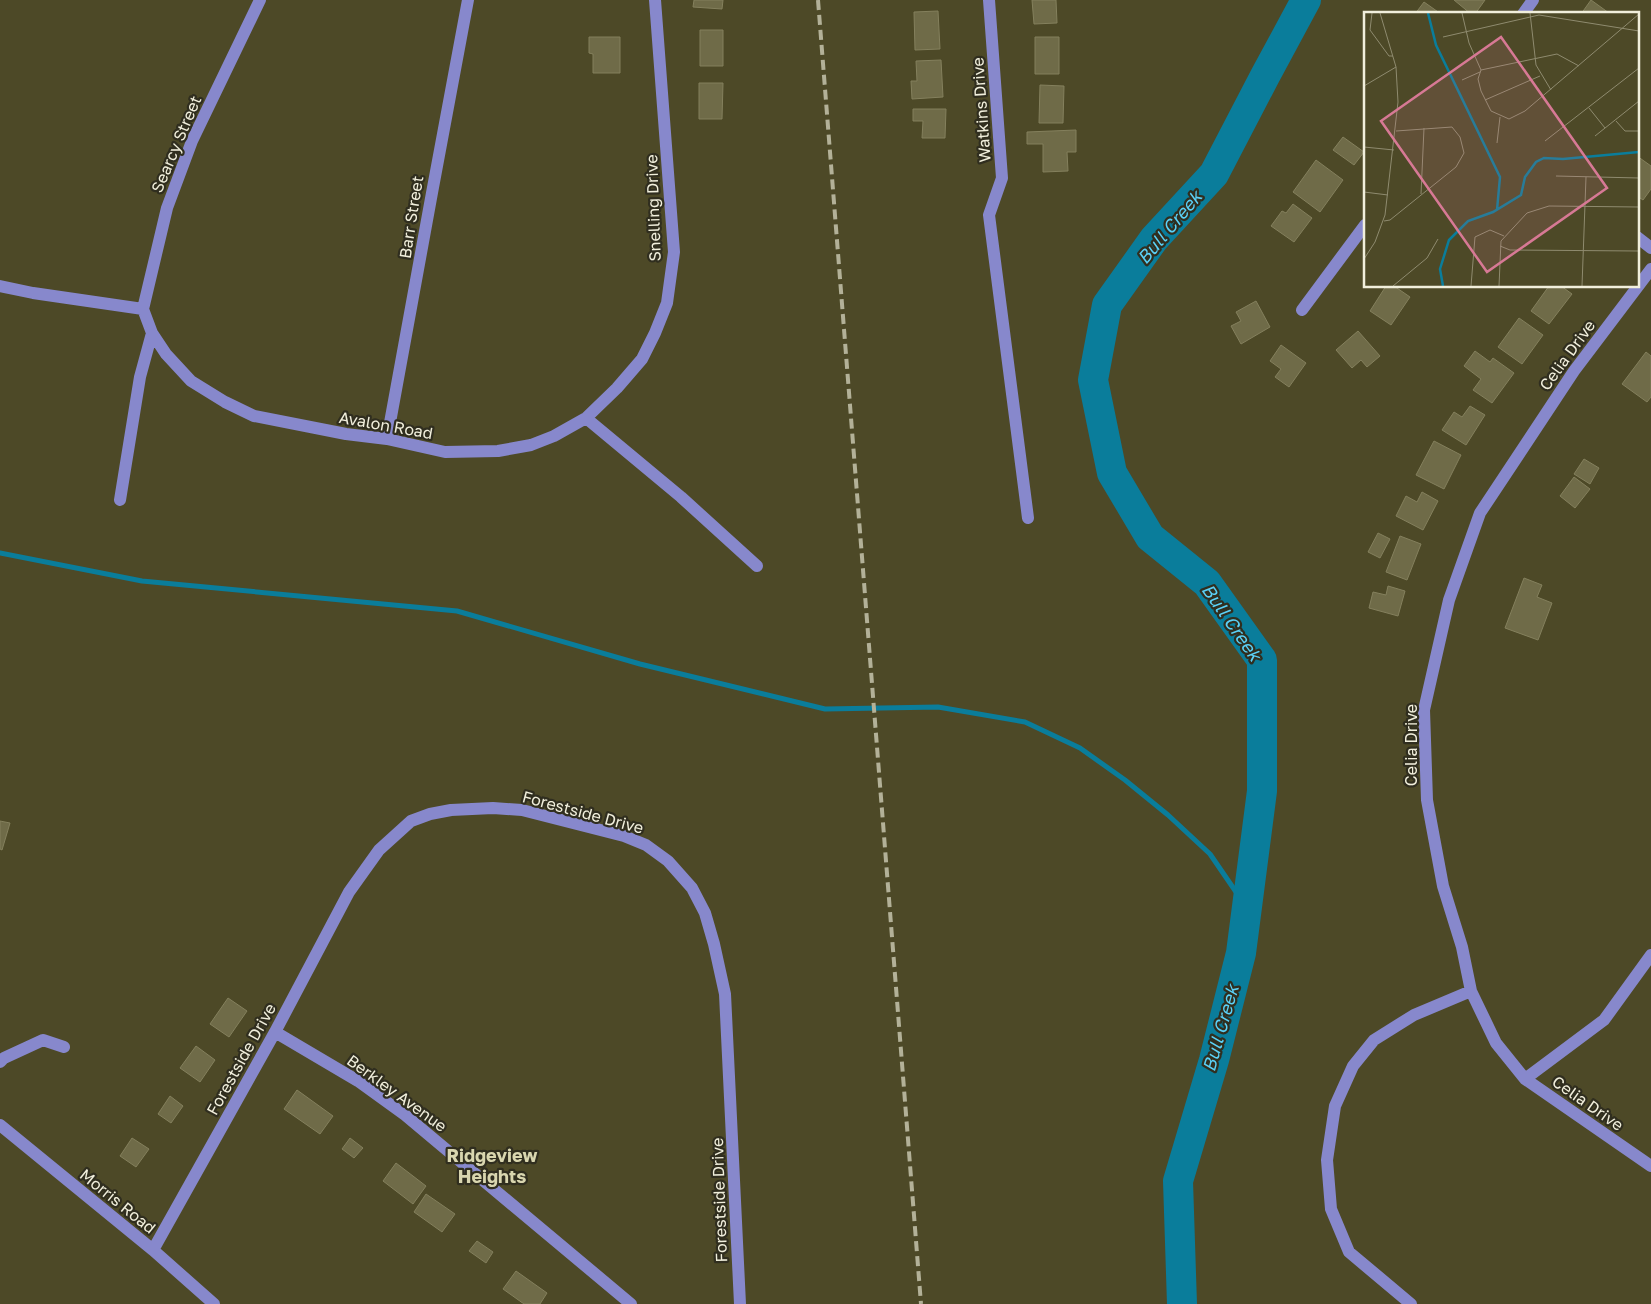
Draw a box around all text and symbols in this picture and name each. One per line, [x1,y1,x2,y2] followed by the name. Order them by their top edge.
[1364,12,1638,288] inset map
[967,57,995,163] street label: Watkins Drive
[147,93,205,195] street label: Searcy Street
[641,154,665,262] street label: Snelling Drive
[395,174,427,260] street label: Barr Street
[1132,184,1207,268] water label: Bull Creek
[1535,316,1599,394] street label: Celia Drive
[338,407,434,443] street label: Avalon Road
[1197,579,1268,666] water label: Bull Creek
[1401,704,1421,786] street label: Celia Drive
[520,786,646,838] street label: Forestside Drive
[1197,980,1243,1074] water label: Bull Creek
[202,1000,280,1118] street label: Forestside Drive
[343,1050,451,1136] street label: Berkley Avenue
[1549,1071,1627,1135] street label: Celia Drive
[707,1137,731,1263] street label: Forestside Drive
[446,1144,538,1187] district label: Ridgeview Heights
[76,1164,160,1238] street label: Morris Road

